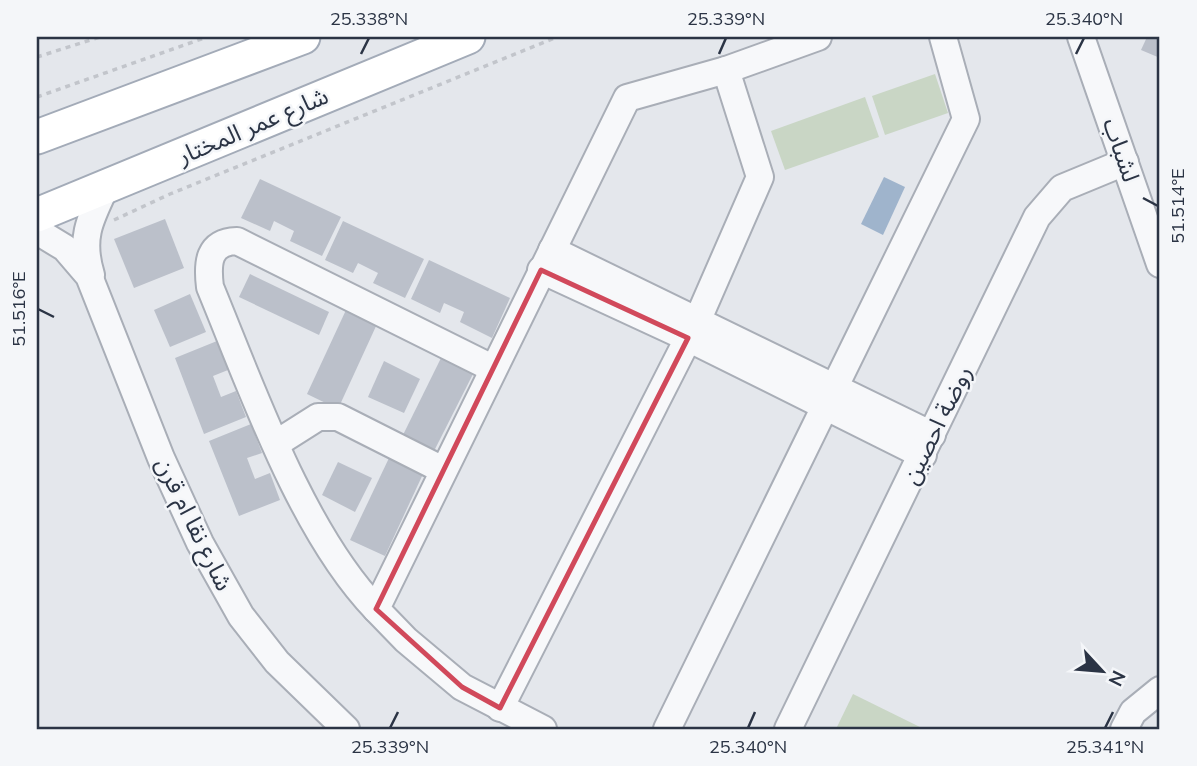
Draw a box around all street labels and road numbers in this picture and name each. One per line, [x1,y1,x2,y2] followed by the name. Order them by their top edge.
[172,80,334,173] street label: شارع عمر المختار
[1097,114,1147,186] street label: لشباب
[895,360,978,489] street label: روضة احصين
[146,452,240,597] street label: شارع نقا ام قرن

